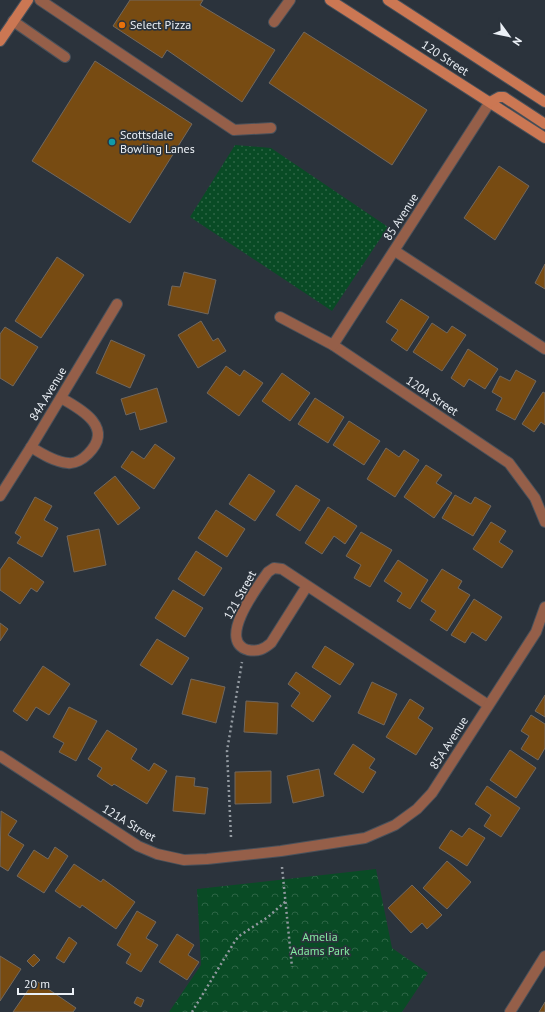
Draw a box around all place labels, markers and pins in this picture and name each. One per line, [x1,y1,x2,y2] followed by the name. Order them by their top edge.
[130,17,191,32] place label: Select Pizza
[117,20,127,30] marker: Select Pizza
[120,127,195,156] place label: Scottsdale Bowling Lanes
[107,137,117,147] marker: Scottsdale Bowling Lanes

